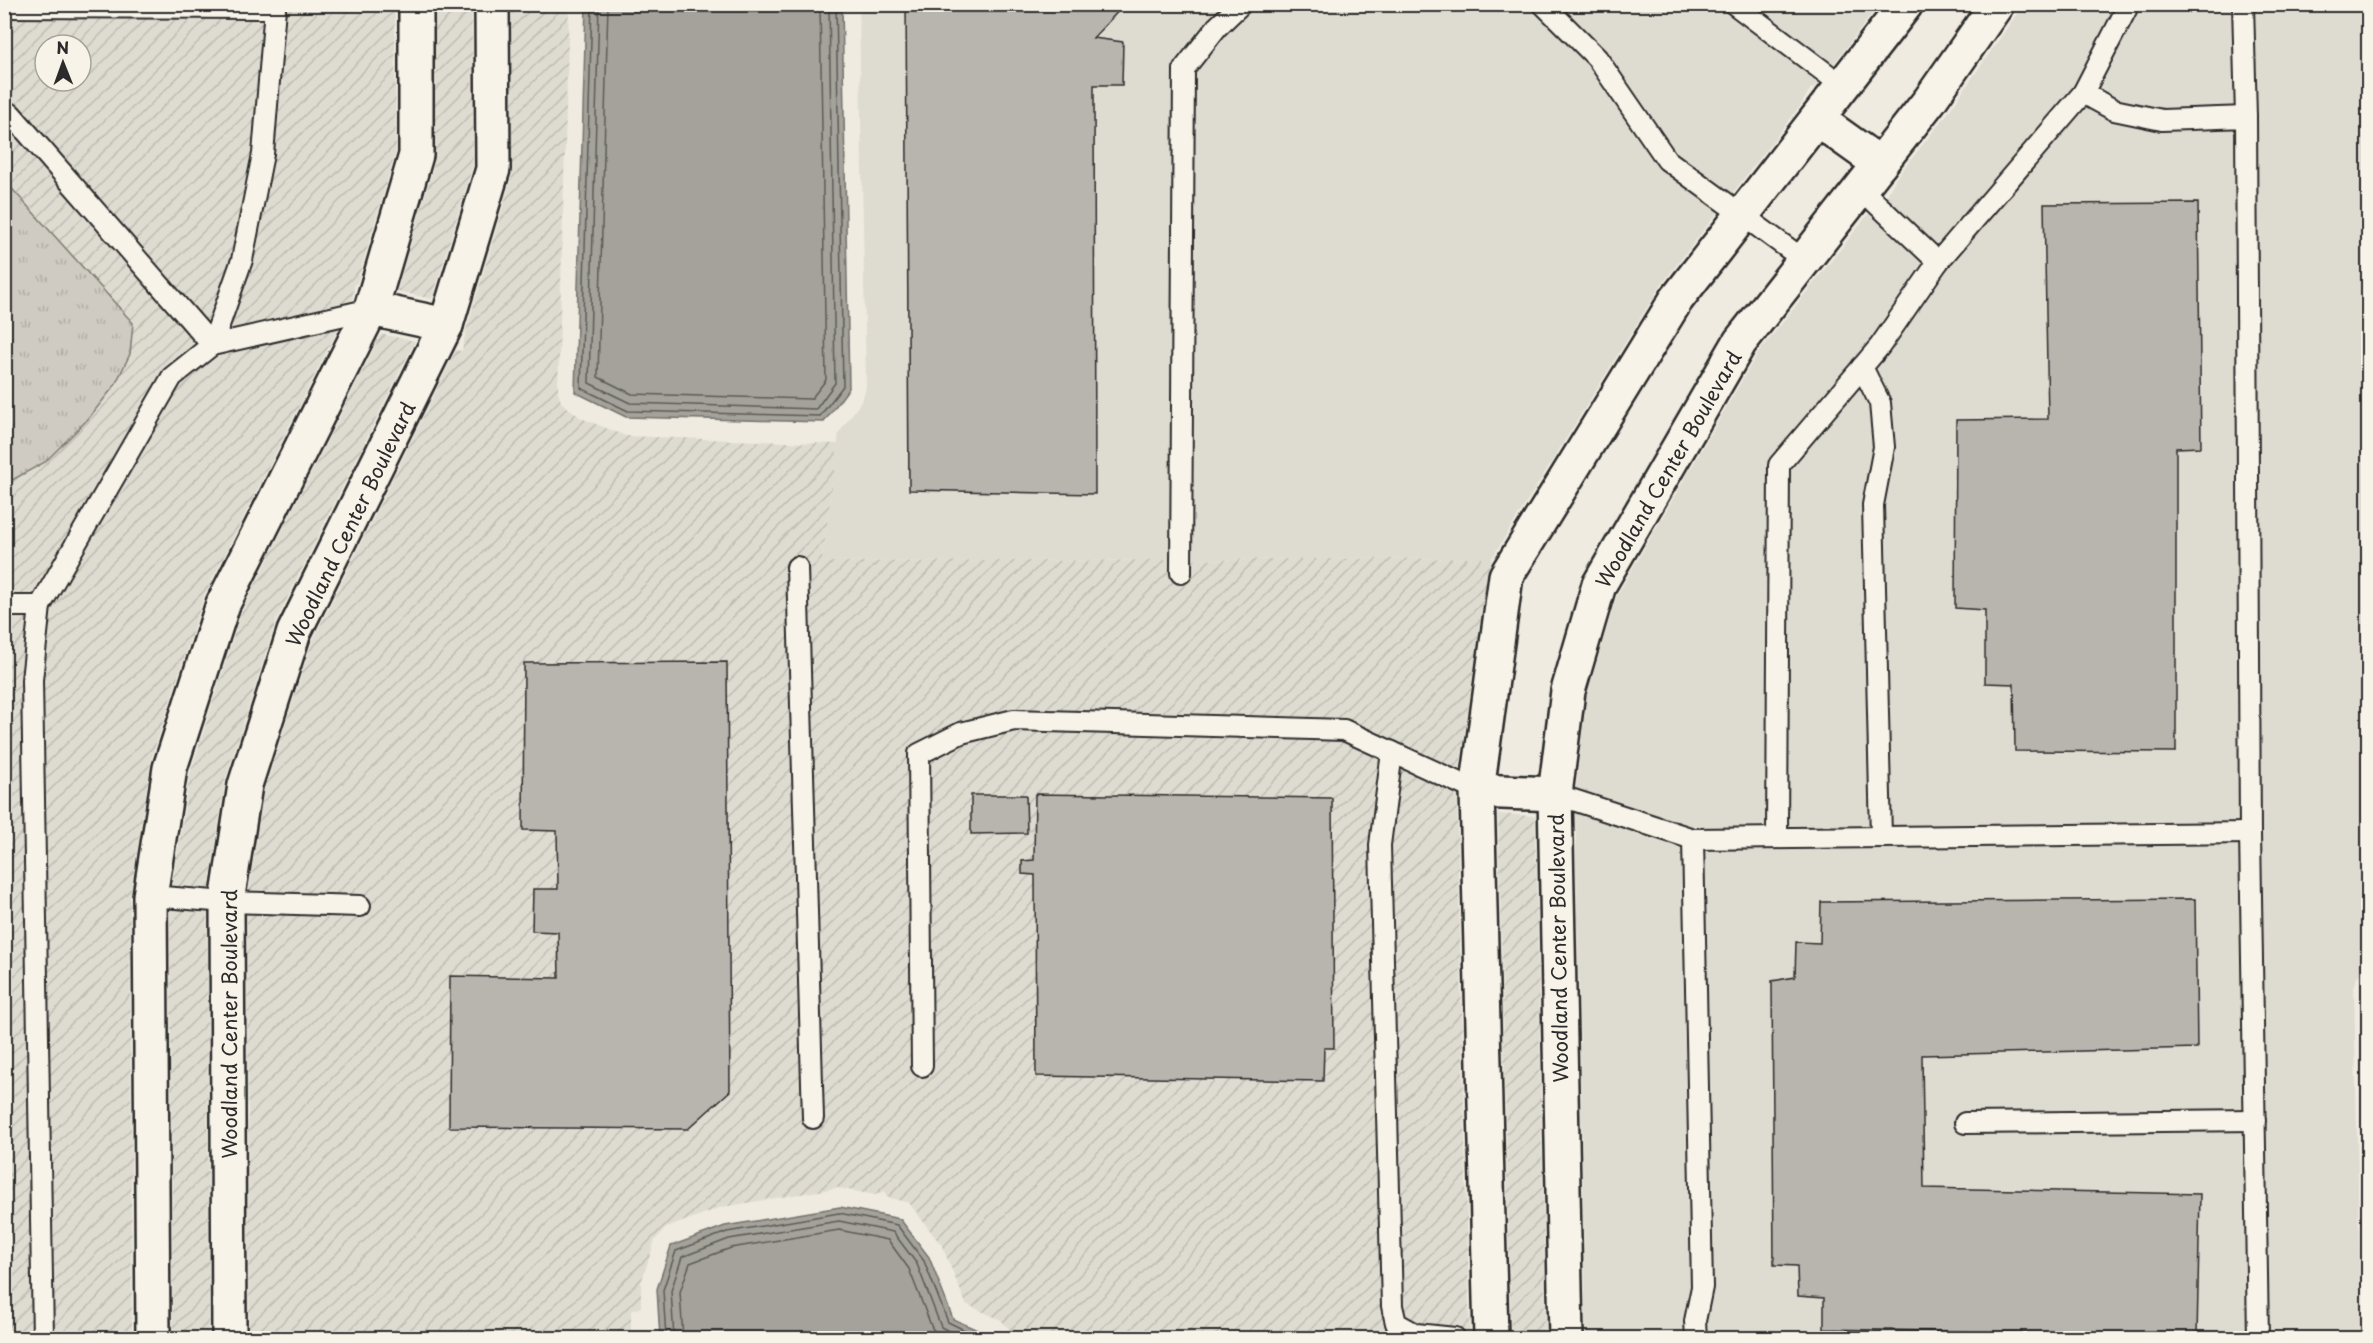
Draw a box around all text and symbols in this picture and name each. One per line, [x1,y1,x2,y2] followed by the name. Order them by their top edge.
[33,33,93,93] north arrow
[56,35,69,59] text: N
[1588,345,1748,593] street label: Woodland Center Boulevard
[277,396,423,652] street label: Woodland Center Boulevard
[1541,813,1575,1083] street label: Woodland Center Boulevard
[214,889,244,1159] street label: Woodland Center Boulevard

